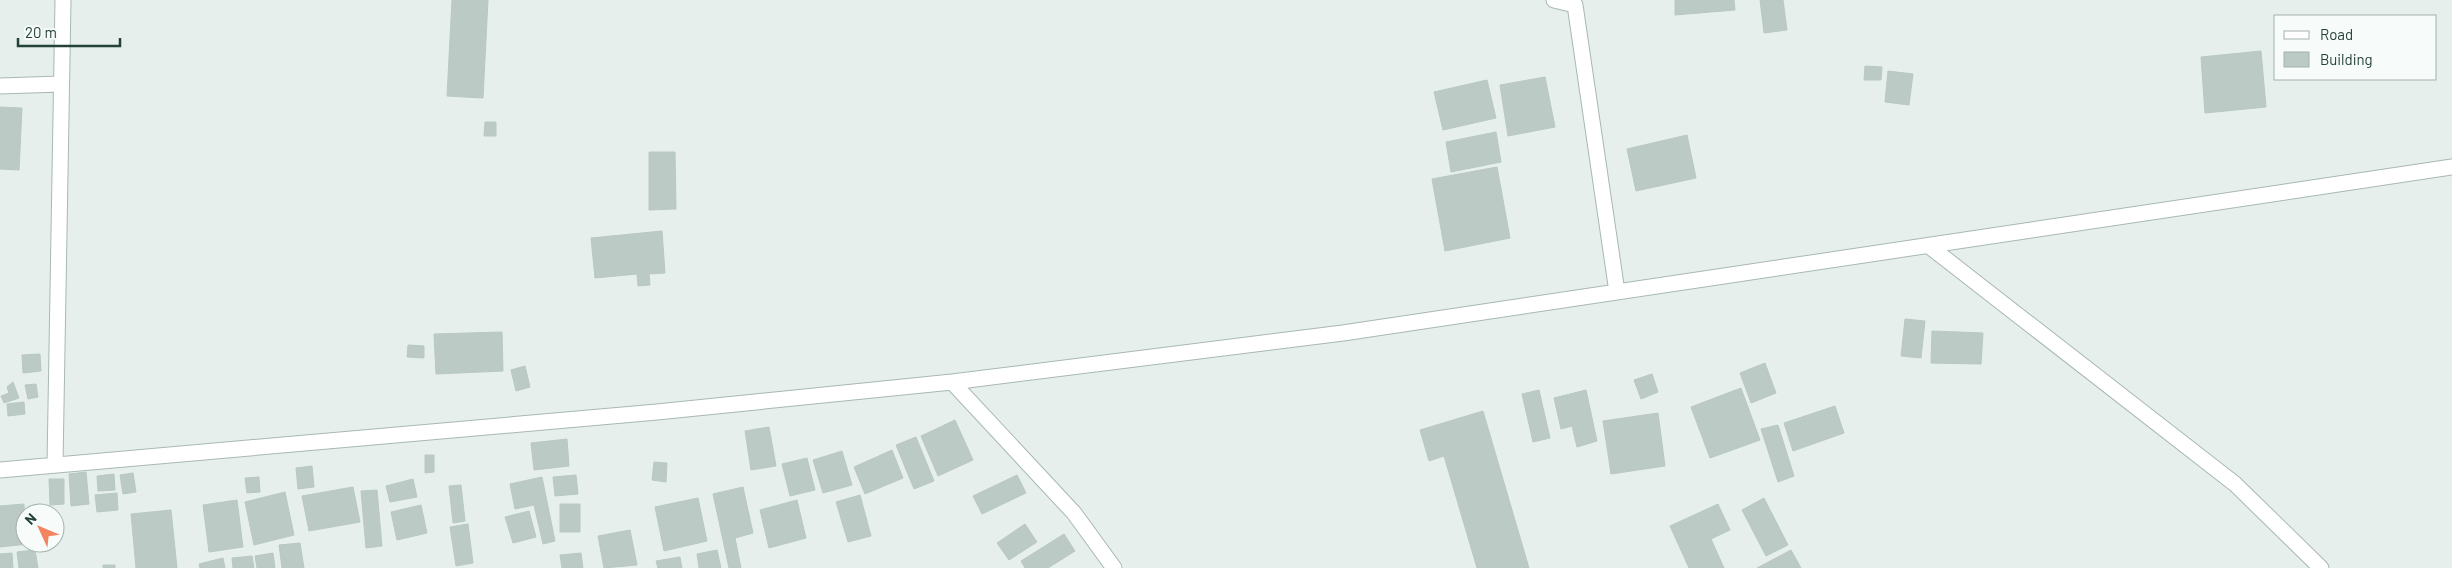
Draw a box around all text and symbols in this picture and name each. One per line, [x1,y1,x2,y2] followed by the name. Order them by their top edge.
[18,15,120,47] scale bar
[2274,15,2437,80] legend
[25,23,57,41] text: 20 m
[2320,25,2353,43] text: Road
[2320,50,2373,68] text: Building
[15,503,65,553] north arrow
[21,509,40,528] text: N

